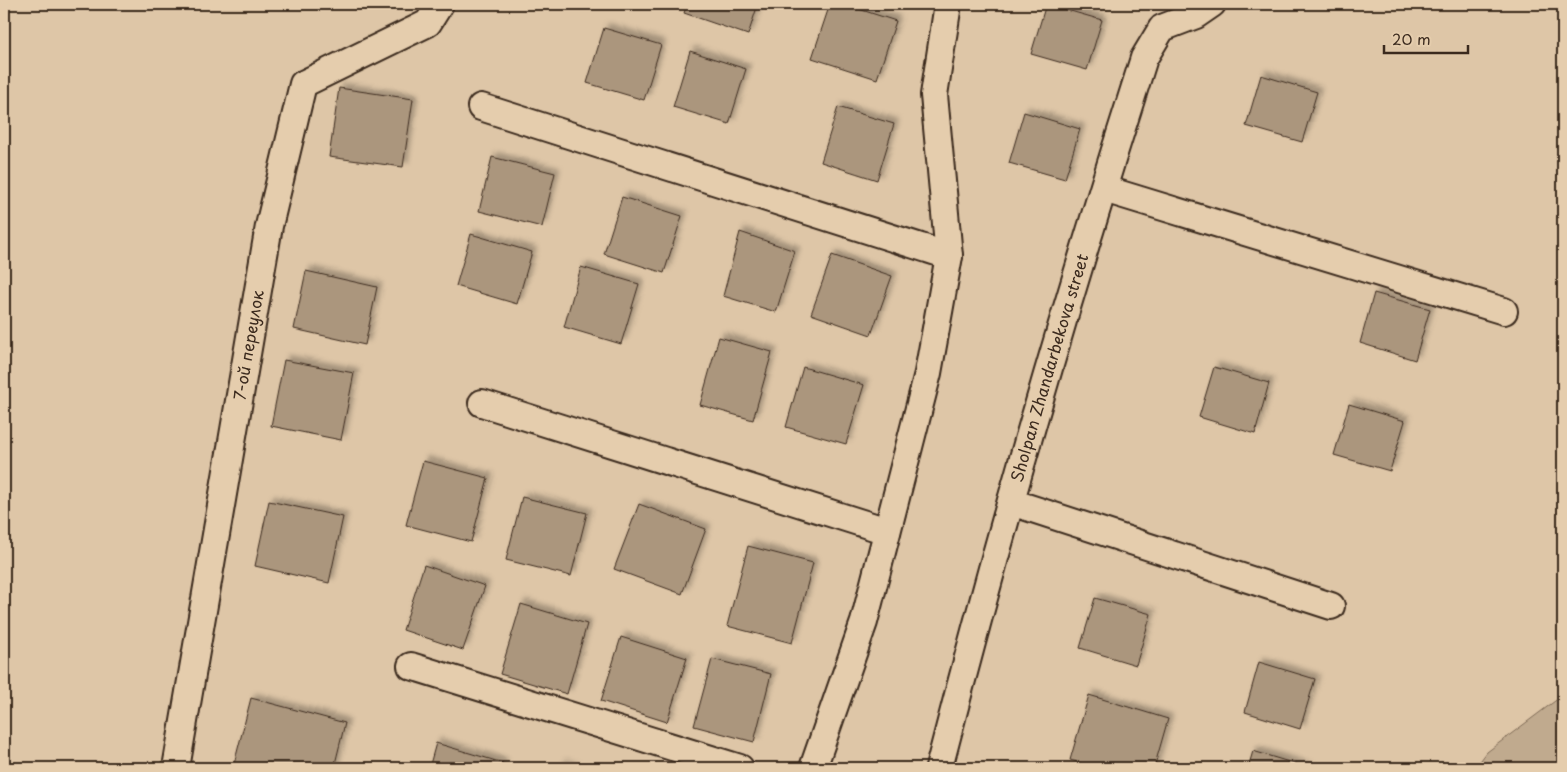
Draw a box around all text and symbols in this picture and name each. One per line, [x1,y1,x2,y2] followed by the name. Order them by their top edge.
[1384,22,1468,54] scale bar
[1392,27,1431,50] text: 20 m
[1004,250,1094,485] street label: Sholpan Zhandarbekova street
[226,288,269,402] street label: 7-ой переулок

